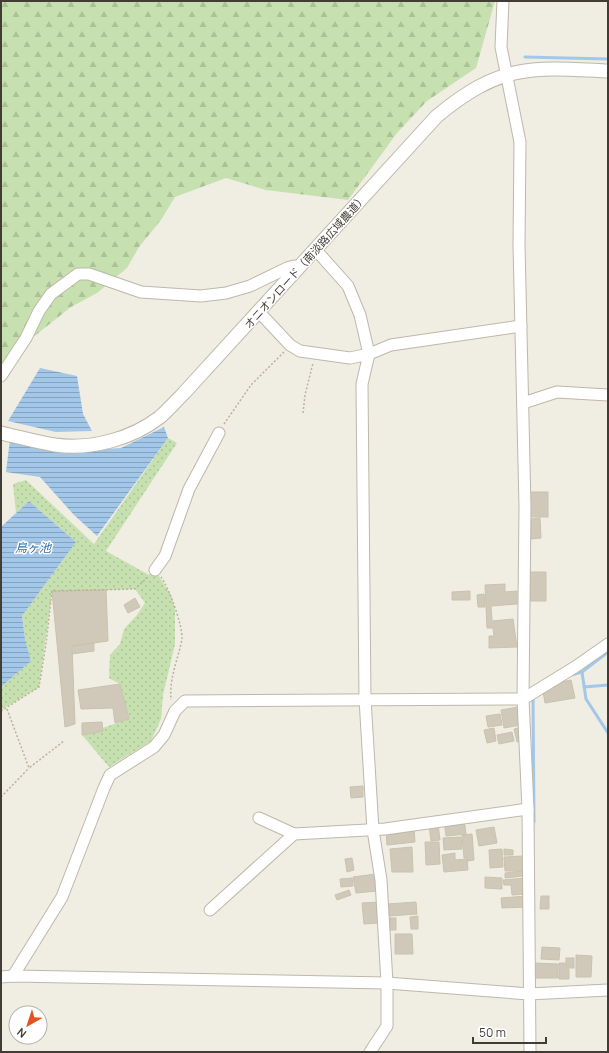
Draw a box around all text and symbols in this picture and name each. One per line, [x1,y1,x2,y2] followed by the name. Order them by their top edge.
[241,191,369,331] street label: オニオンロード（南淡路広域農道）
[15,539,52,556] water label: 鳥ヶ池
[8,1005,48,1045] north arrow
[473,1019,546,1045] scale bar
[479,1024,506,1041] text: 50 m
[14,1025,29,1041] text: N

